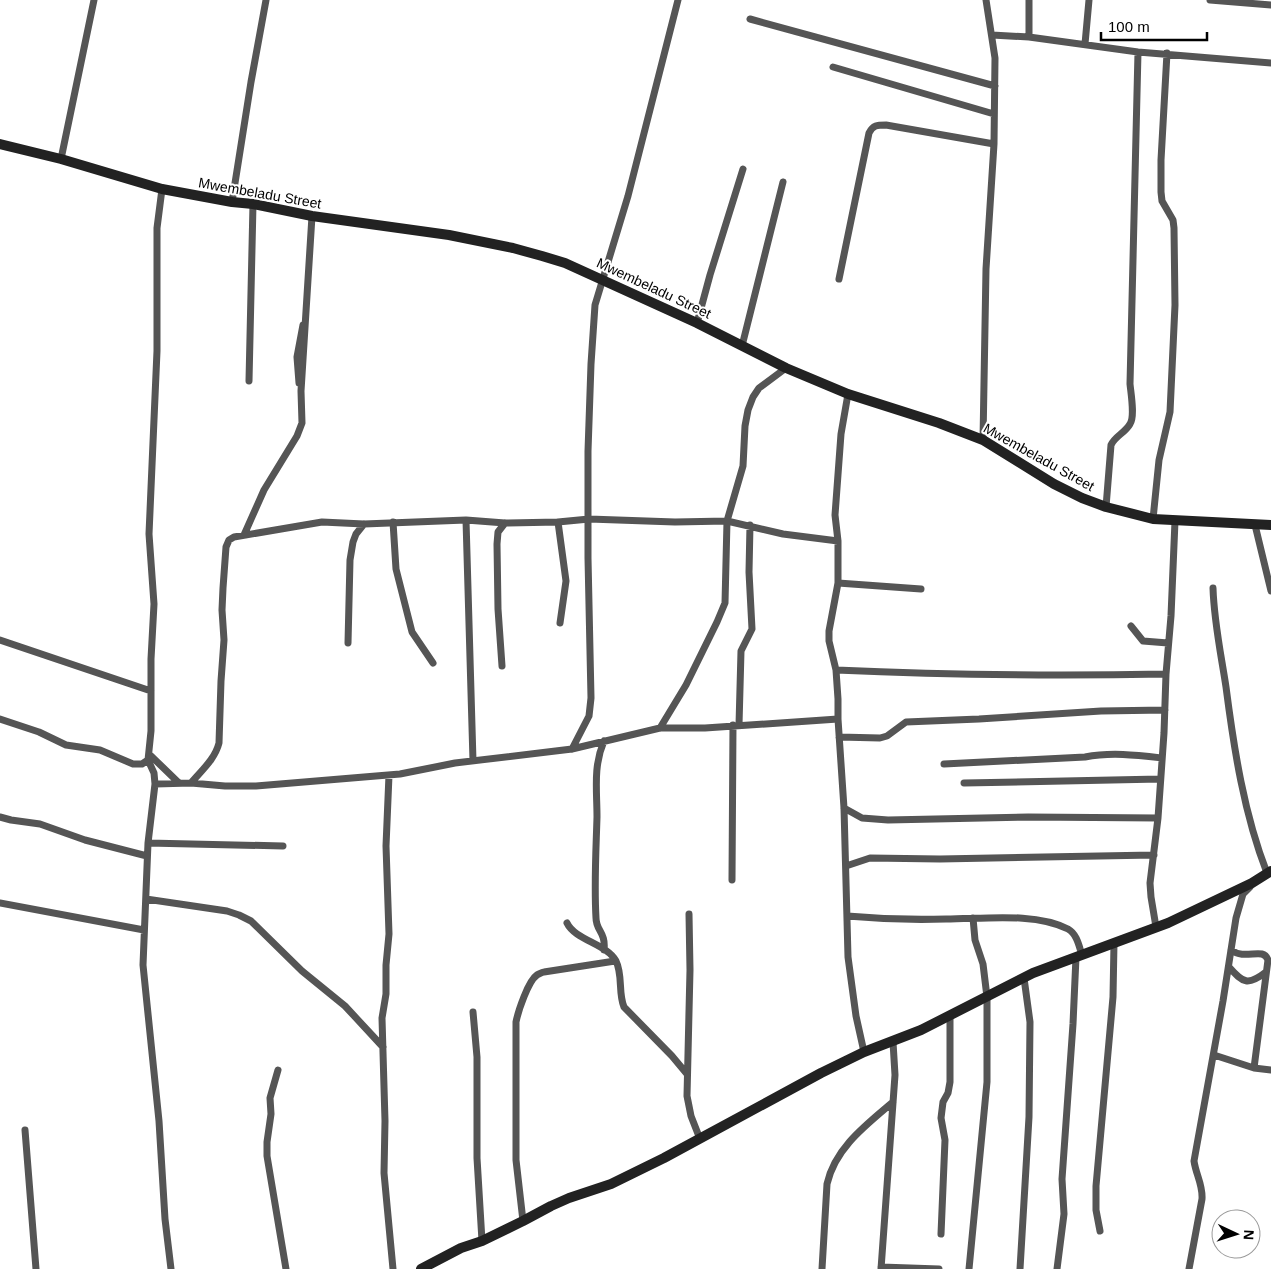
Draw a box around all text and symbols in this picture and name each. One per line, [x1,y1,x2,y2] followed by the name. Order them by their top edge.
[1101,10,1207,42] scale bar
[1108,18,1150,35] text: 100 m
[197,174,323,212] street label: Mwembeladu Street
[594,254,714,322] street label: Mwembeladu Street
[981,420,1097,494] street label: Mwembeladu Street
[1211,1209,1261,1259] north arrow
[1241,1229,1257,1241] text: N

